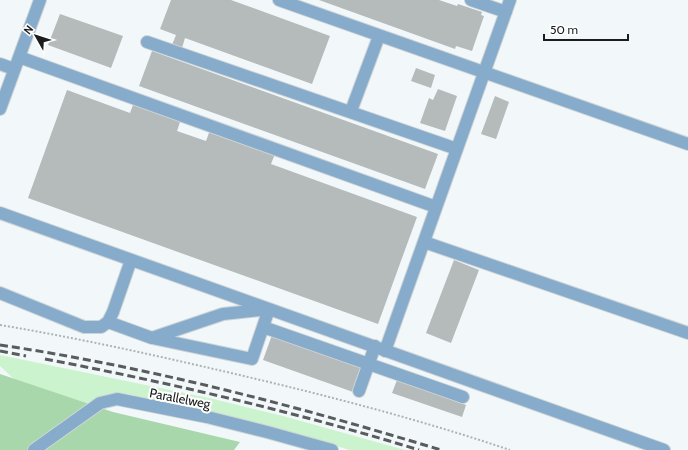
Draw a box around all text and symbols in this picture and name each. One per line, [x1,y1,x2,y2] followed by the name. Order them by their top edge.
[16,16,56,56] north arrow
[544,16,628,42] scale bar
[20,22,36,37] text: N
[550,22,578,37] text: 50 m
[148,384,212,412] street label: Parallelweg

